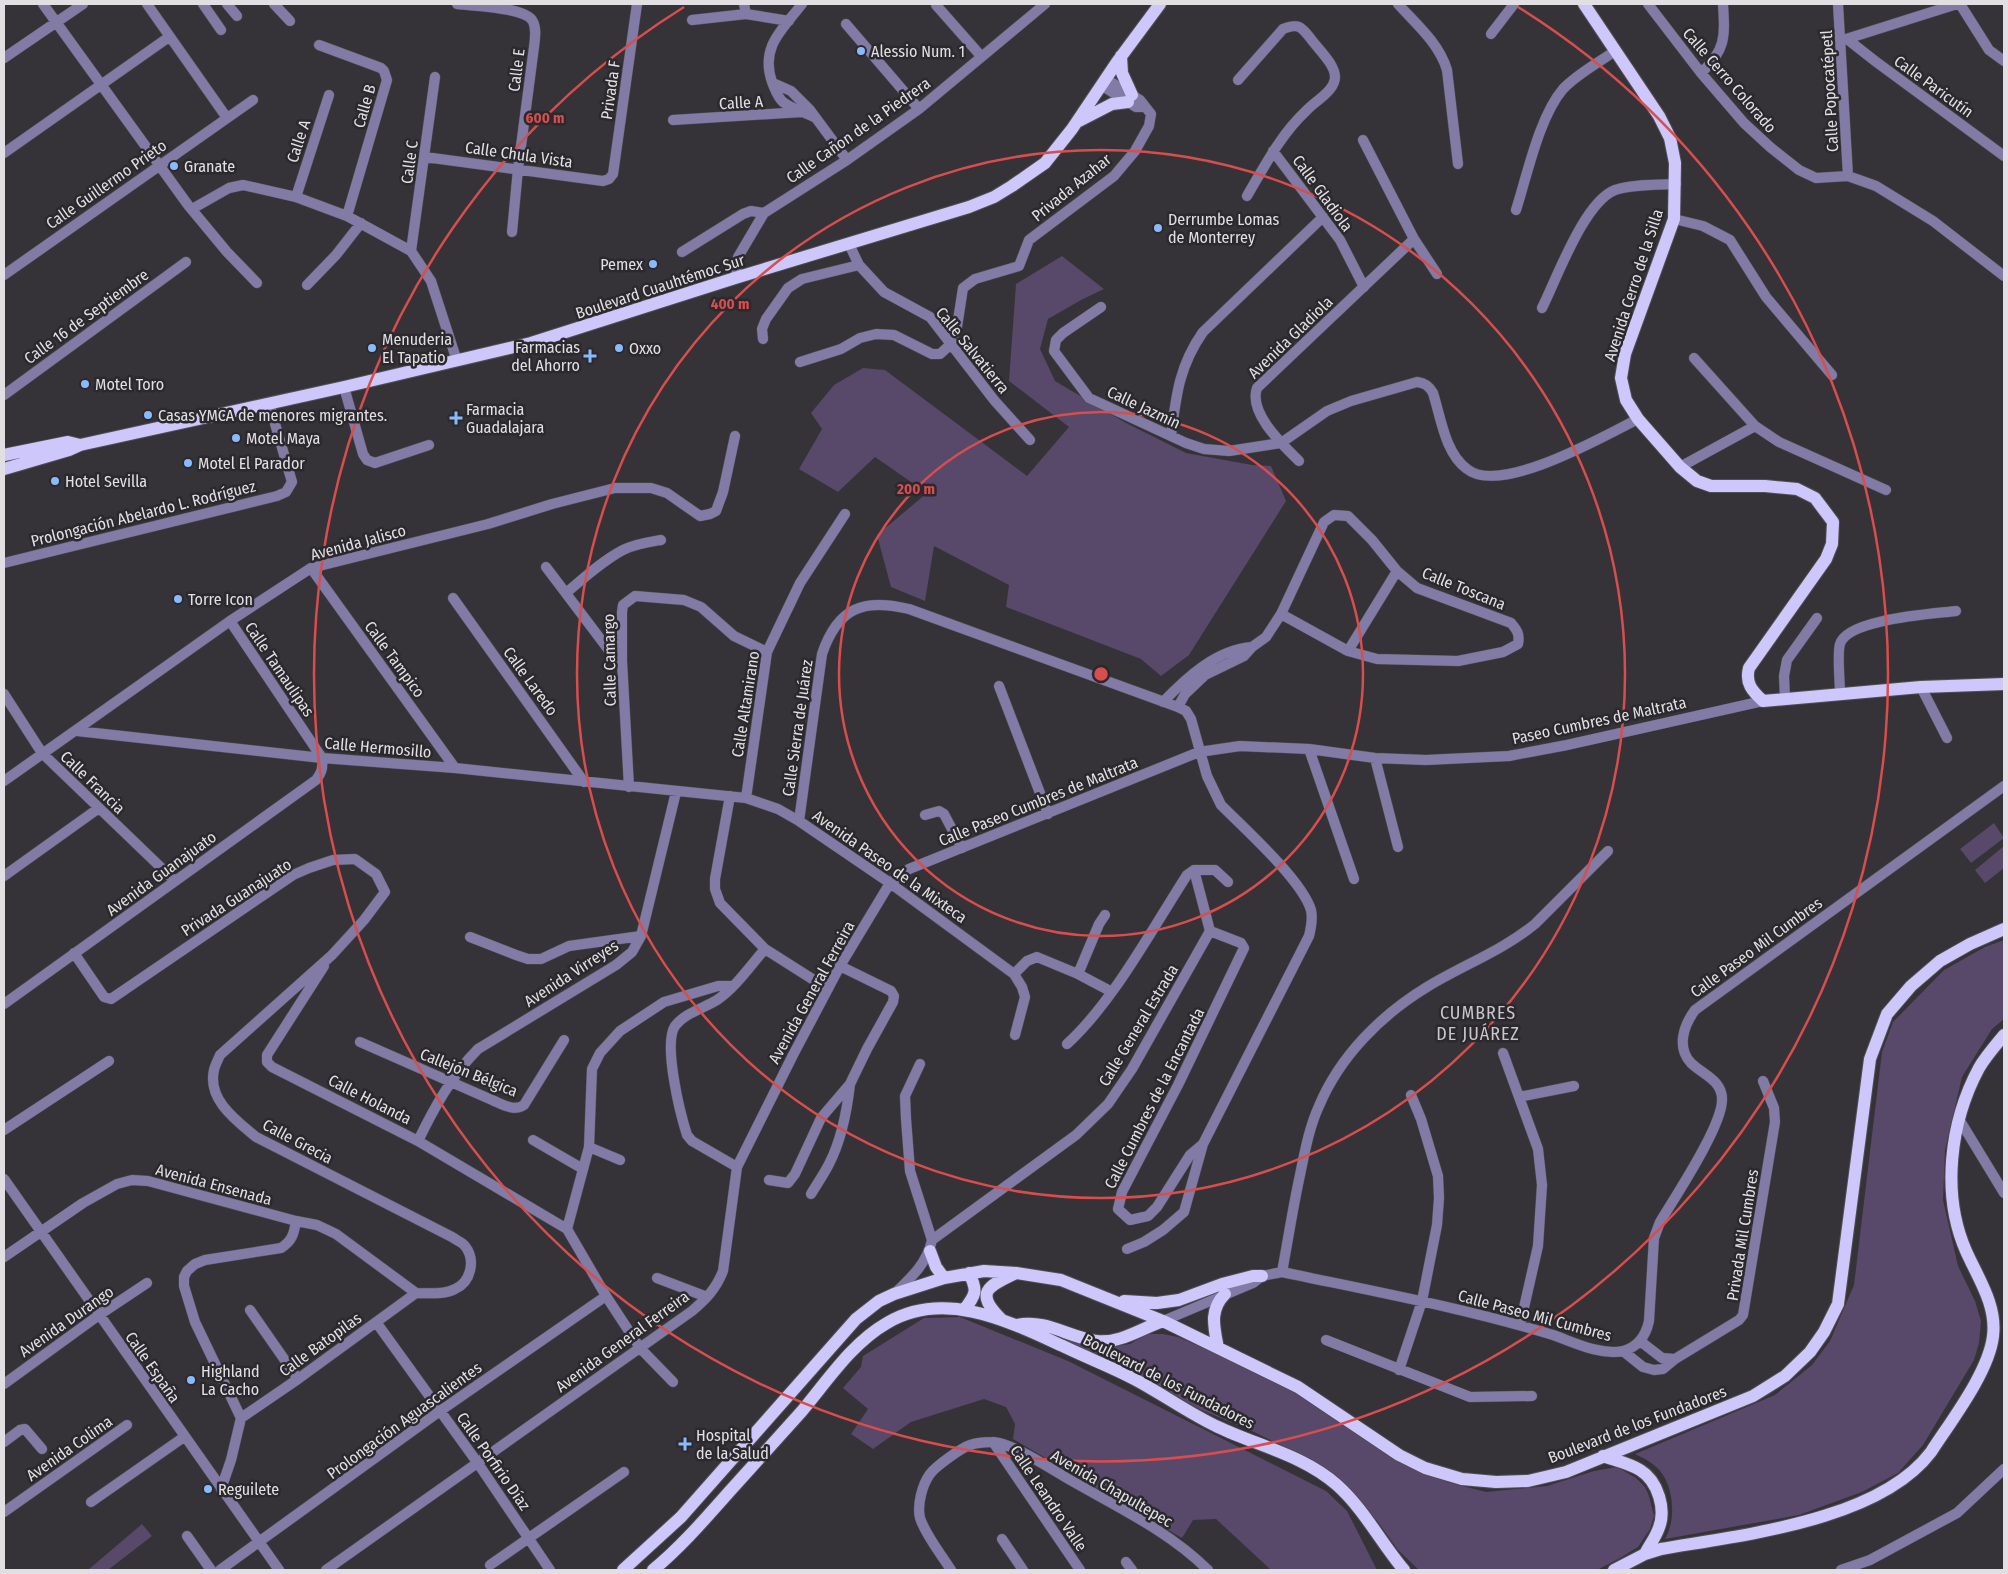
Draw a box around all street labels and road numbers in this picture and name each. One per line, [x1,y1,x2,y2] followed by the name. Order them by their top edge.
[1679,24,1780,137] street label: Calle Cerro Colorado
[1817,30,1842,152] street label: Calle Popocatépetl
[504,47,529,93] street label: Calle E
[1890,51,1977,122] street label: Calle Paricutín
[597,59,624,121] street label: Privada F
[783,73,934,187] street label: Calle Cañon de la Piedrera
[349,82,380,130] street label: Calle B
[719,92,764,113] street label: Calle A
[283,117,315,165] street label: Calle A
[42,136,170,233] street label: Calle Guillermo Prieto
[464,138,574,171] street label: Calle Chula Vista
[397,139,422,185] street label: Calle C
[1028,149,1115,225] street label: Privada Azahar
[1289,151,1357,235] street label: Calle Gladiola
[1600,207,1667,364] street label: Avenida Cerro de la Silla
[573,250,748,323] street label: Boulevard Cuauhtémoc Sur
[20,265,152,368] street label: Calle 16 de Septiembre
[1244,292,1337,382] street label: Avenida Gladiola
[932,303,1013,398] street label: Calle Salvatierra
[1104,382,1184,433] street label: Calle Jazmín
[29,476,257,551] street label: Prolongación Abelardo L. Rodríguez
[308,521,408,564] street label: Avenida Jalisco
[1419,563,1508,614] street label: Calle Toscana
[599,613,620,706] street label: Calle Camargo
[360,617,429,701] street label: Calle Tampico
[241,618,318,720] street label: Calle Tamaulipas
[499,643,562,719] street label: Calle Laredo
[728,650,763,759] street label: Calle Altamirano
[778,658,816,798] street label: Calle Sierra de Juárez
[1510,693,1688,748] street label: Paseo Cumbres de Maltrata
[324,733,432,762] street label: Calle Hermosillo
[56,747,129,818] street label: Calle Francia
[936,753,1141,850] street label: Calle Paseo Cumbres de Maltrata
[809,806,971,927] street label: Avenida Paseo de la Mixteca
[103,827,220,920] street label: Avenida Guanajuato
[178,855,295,940] street label: Privada Guanajuato
[1687,893,1826,1002] street label: Calle Paseo Mil Cumbres
[764,917,859,1067] street label: Avenida General Ferreira
[521,936,622,1011] street label: Avenida Virreyes
[1095,961,1182,1090] street label: Calle General Estrada
[1100,1004,1208,1192] street label: Calle Cumbres de la Encantada
[417,1044,521,1101] street label: Callejón Bélgica
[325,1070,415,1129] street label: Calle Holanda
[259,1115,336,1168] street label: Calle Grecia
[154,1160,274,1209] street label: Avenida Ensenada
[1723,1168,1762,1302] street label: Privada Mil Cumbres
[15,1282,117,1361] street label: Avenida Durango
[1456,1286,1614,1345] street label: Calle Paseo Mil Cumbres
[552,1287,693,1396] street label: Avenida General Ferreira
[275,1308,365,1381] street label: Calle Batopilas
[121,1328,184,1407] street label: Calle España
[1080,1330,1258,1433] street label: Boulevard de los Fundadores
[323,1358,485,1483] street label: Prolongación Aguascalientes
[1545,1382,1729,1467] street label: Boulevard de los Fundadores
[453,1409,534,1514] street label: Calle Porfirio Díaz
[23,1412,116,1485] street label: Avenida Colima
[1006,1442,1091,1555] street label: Calle Leandro Valle
[1047,1446,1176,1531] street label: Avenida Chapultepec

